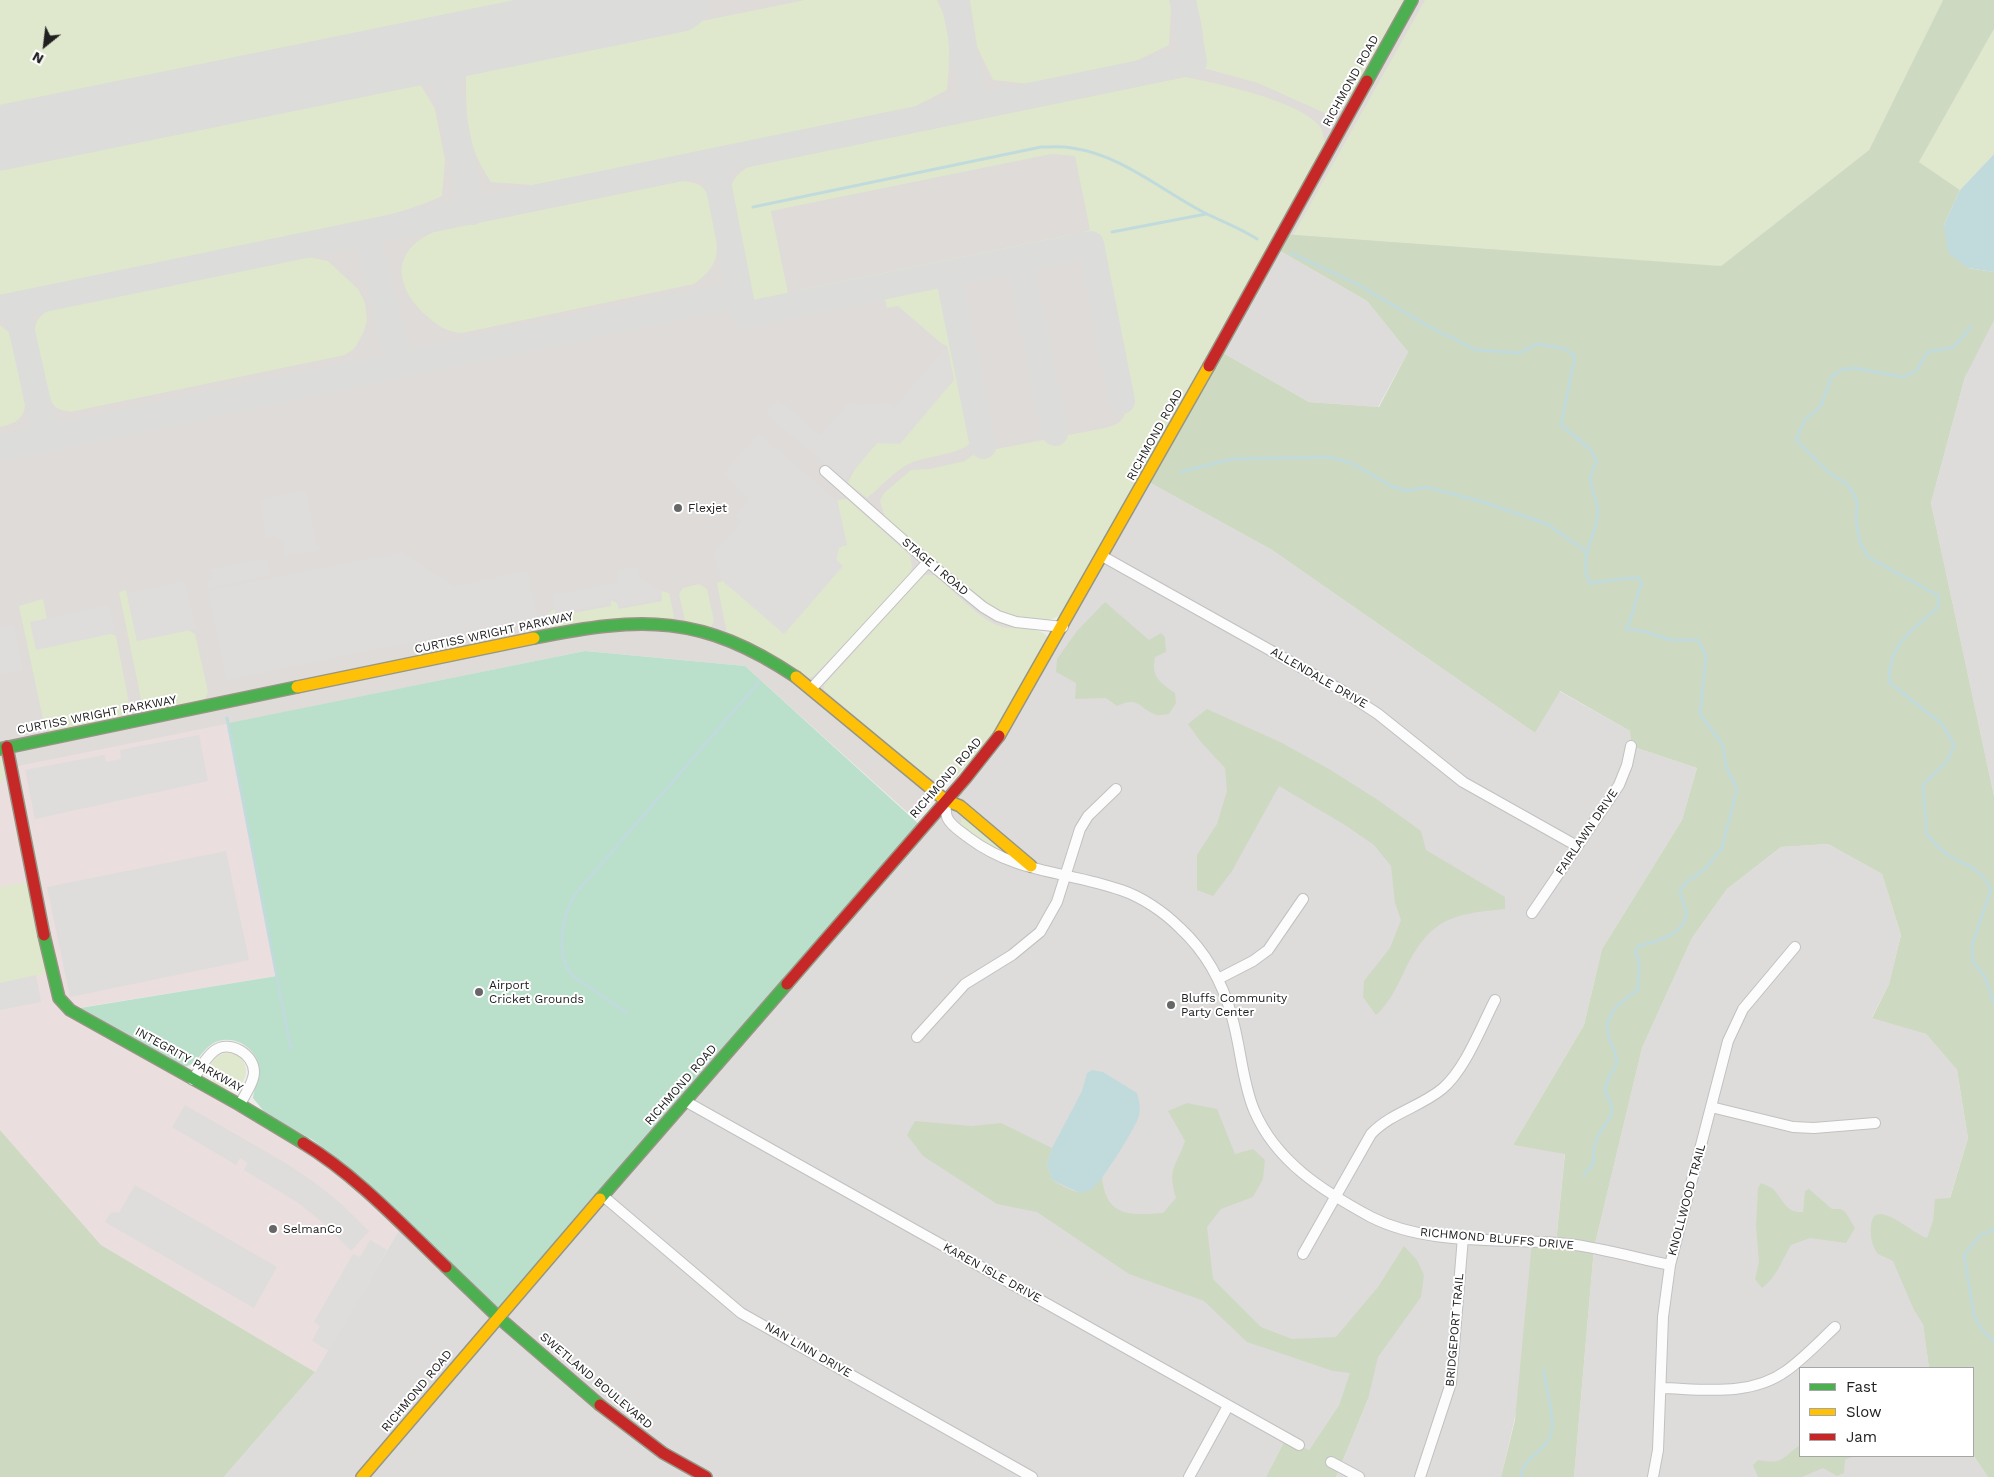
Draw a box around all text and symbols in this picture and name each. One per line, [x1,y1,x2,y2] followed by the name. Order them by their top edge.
[20,20,70,70] north arrow
[1320,33,1382,129] street label: RICHMOND ROAD
[29,49,46,68] text: N
[1124,387,1186,483] street label: RICHMOND ROAD
[688,501,727,515] place label: Flexjet
[672,502,684,514] marker: Flexjet
[899,535,971,599] street label: STAGE I ROAD
[413,609,575,657] street label: CURTISS WRIGHT PARKWAY
[1268,644,1370,712] street label: ALLENDALE DRIVE
[16,692,178,738] street label: CURTISS WRIGHT PARKWAY
[907,735,985,821] street label: RICHMOND ROAD
[1553,786,1621,878] street label: FAIRLAWN DRIVE
[489,978,584,1006] place label: Airport Cricket Grounds
[473,986,485,998] marker: Airport Cricket Grounds
[1181,991,1287,1019] place label: Bluffs Community Party Center
[1165,999,1177,1011] marker: Bluffs Community Party Center
[133,1024,245,1096] street label: INTEGRITY PARKWAY
[642,1042,720,1128] street label: RICHMOND ROAD
[1665,1142,1709,1258] street label: KNOLLWOOD TRAIL
[283,1222,342,1236] place label: SelmanCo
[267,1223,279,1235] marker: SelmanCo
[1419,1225,1575,1253] street label: RICHMOND BLUFFS DRIVE
[940,1240,1044,1306] street label: KAREN ISLE DRIVE
[1443,1273,1467,1387] street label: BRIDGEPORT TRAIL
[762,1319,854,1381] street label: NAN LINN DRIVE
[537,1330,655,1432] street label: SWETLAND BOULEVARD
[379,1347,455,1435] street label: RICHMOND ROAD
[1799,1367,1974,1457] legend
[1846,1378,1877,1396] text: Fast
[1846,1403,1882,1421] text: Slow
[1846,1428,1877,1446] text: Jam

